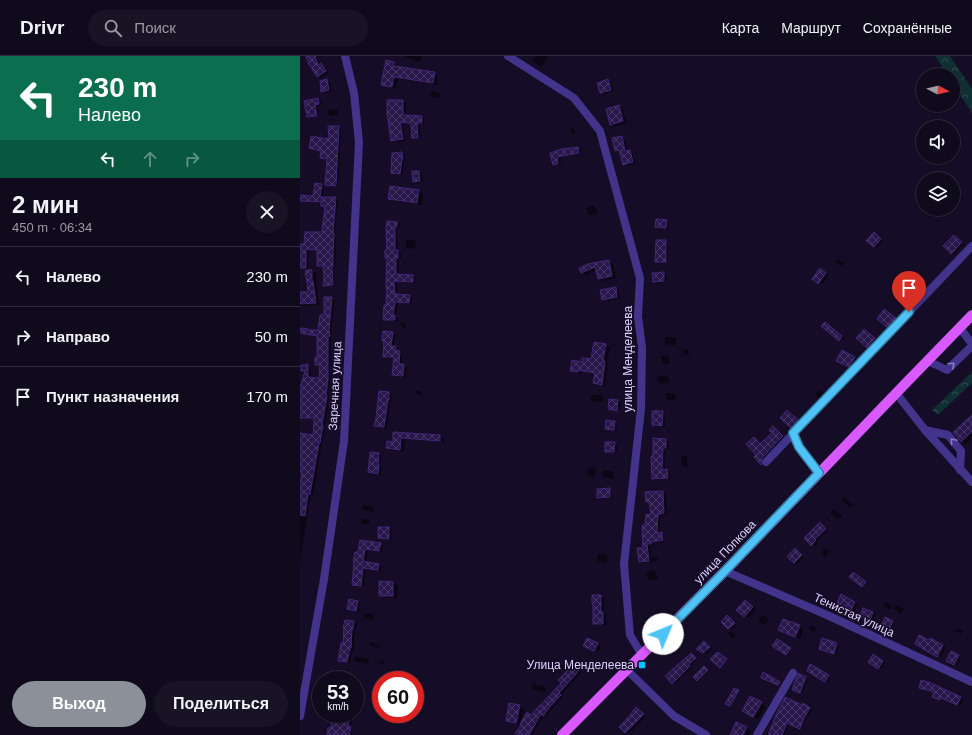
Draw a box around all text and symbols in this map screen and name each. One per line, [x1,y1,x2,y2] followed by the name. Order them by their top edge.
[88,10,368,46] search box
[20,17,64,38] text: Drivr
[102,17,124,39] icon: search
[134,19,176,36] text: Поиск
[722,20,759,36] text: Карта
[781,20,841,36] text: Маршрут
[863,20,952,36] text: Сохранённые
[916,68,960,112] north arrow
[916,68,960,216] map controls
[12,72,64,124] icon: left
[78,72,157,103] text: 230 m
[78,105,141,125] text: Налево
[916,120,960,164] button: sound
[97,148,119,170] icon: left
[139,148,161,170] icon: ahead
[181,148,203,170] icon: right
[916,172,960,216] button: layers
[12,191,79,218] text: 2 мин
[246,191,288,233] button: close
[12,220,92,235] text: 450 m · 06:34
[12,266,34,288] icon: left
[46,268,101,285] text: Налево
[246,268,288,285] text: 230 m
[892,271,926,312] pin
[898,277,920,299] icon: arrive
[621,306,635,412] street label: улица Менделеева
[12,326,34,348] icon: right
[46,328,110,345] text: Направо
[255,328,288,345] text: 50 m
[326,341,344,431] street label: Заречная улица
[947,363,955,370] one-way arrow
[12,386,34,408] icon: arrive
[46,388,179,405] text: Пункт назначения
[246,388,288,405] text: 170 m
[951,438,958,446] one-way arrow
[691,517,759,587] street label: улица Попкова
[811,590,897,640] street label: Тенистая улица
[642,613,684,655] position arrow
[527,658,634,672] place label: Улица Менделеева
[637,660,647,670] marker: Улица Менделеева
[372,671,424,723] speed limit sign: 60
[12,681,146,727] button: Выход
[154,681,288,727] button: Поделиться
[327,681,349,703] text: 53
[327,701,349,712] text: km/h

